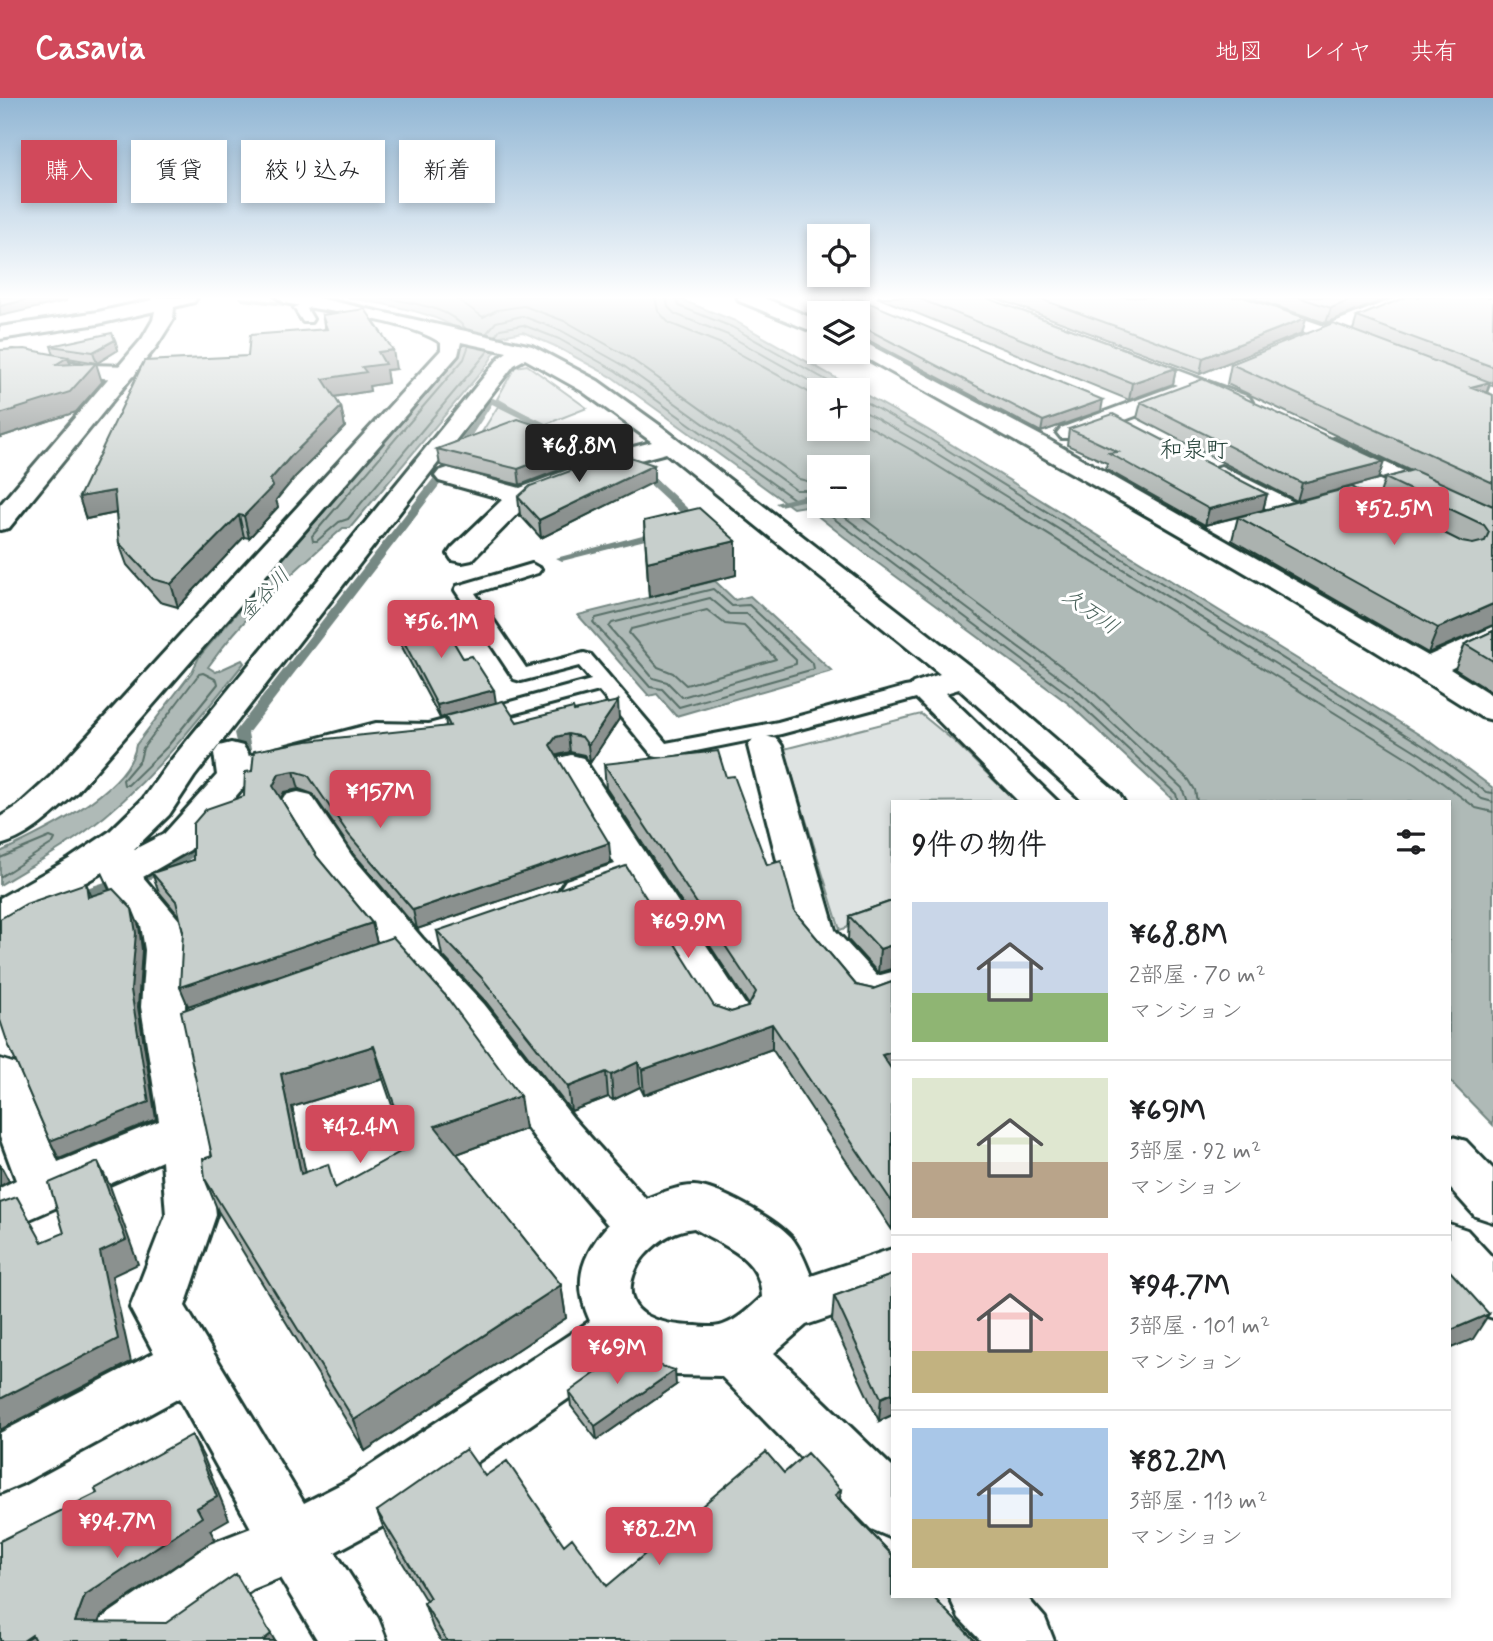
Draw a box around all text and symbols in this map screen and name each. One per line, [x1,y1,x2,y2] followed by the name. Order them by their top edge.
[35,27,146,71] text: Casavia
[1215,37,1263,68] text: 地図
[1301,37,1372,68] text: レイヤ
[1410,37,1458,68] text: 共有
[21,140,117,203] chip: 購入
[131,140,227,203] chip: 賃貸
[241,140,385,203] chip: 絞り込み
[399,140,495,203] chip: 新着
[807,224,870,518] map controls
[807,224,870,287] button: locate
[807,301,870,364] button: layers
[807,378,870,441] button: +
[522,424,636,484] pin: ¥68.8M
[541,432,617,462] text: ¥68.8M
[1160,436,1229,466] district label: 和泉町
[807,455,870,518] button: −
[1337,488,1451,547] pin: ¥52.5M
[1355,495,1433,525] text: ¥52.5M
[233,562,297,627] water label: 金谷川
[1057,582,1124,642] water label: 久万川
[384,601,498,660] pin: ¥56.1M
[403,608,479,638] text: ¥56.1M
[331,770,429,830] pin: ¥157M
[346,778,414,808] text: ¥157M
[1392,823,1430,861] icon: filters
[912,826,1047,865] text: 9件の物件
[631,900,745,960] pin: ¥69.9M
[650,908,726,938] text: ¥69.9M
[1129,916,1228,955] text: ¥68.8M
[968,930,1052,1014] icon: home
[1129,961,1266,991] text: 2部屋 · 70 m²
[1129,997,1243,1027] text: マンション
[1129,1092,1206,1131] text: ¥69M
[303,1105,417,1165] pin: ¥42.4M
[968,1106,1052,1190] icon: home
[321,1113,399,1143] text: ¥42.4M
[1129,1137,1261,1167] text: 3部屋 · 92 m²
[1129,1173,1243,1203] text: マンション
[1129,1267,1230,1306] text: ¥94.7M
[968,1281,1052,1365] icon: home
[1129,1312,1270,1342] text: 3部屋 · 101 m²
[576,1326,658,1386] pin: ¥69M
[588,1334,646,1364] text: ¥69M
[1129,1348,1243,1378] text: マンション
[1129,1442,1226,1481] text: ¥82.2M
[968,1456,1052,1540] icon: home
[1129,1487,1267,1517] text: 3部屋 · 113 m²
[60,1500,174,1560] pin: ¥94.7M
[78,1508,156,1538] text: ¥94.7M
[602,1508,716,1567] pin: ¥82.2M
[622,1515,696,1545] text: ¥82.2M
[1129,1523,1243,1553] text: マンション

